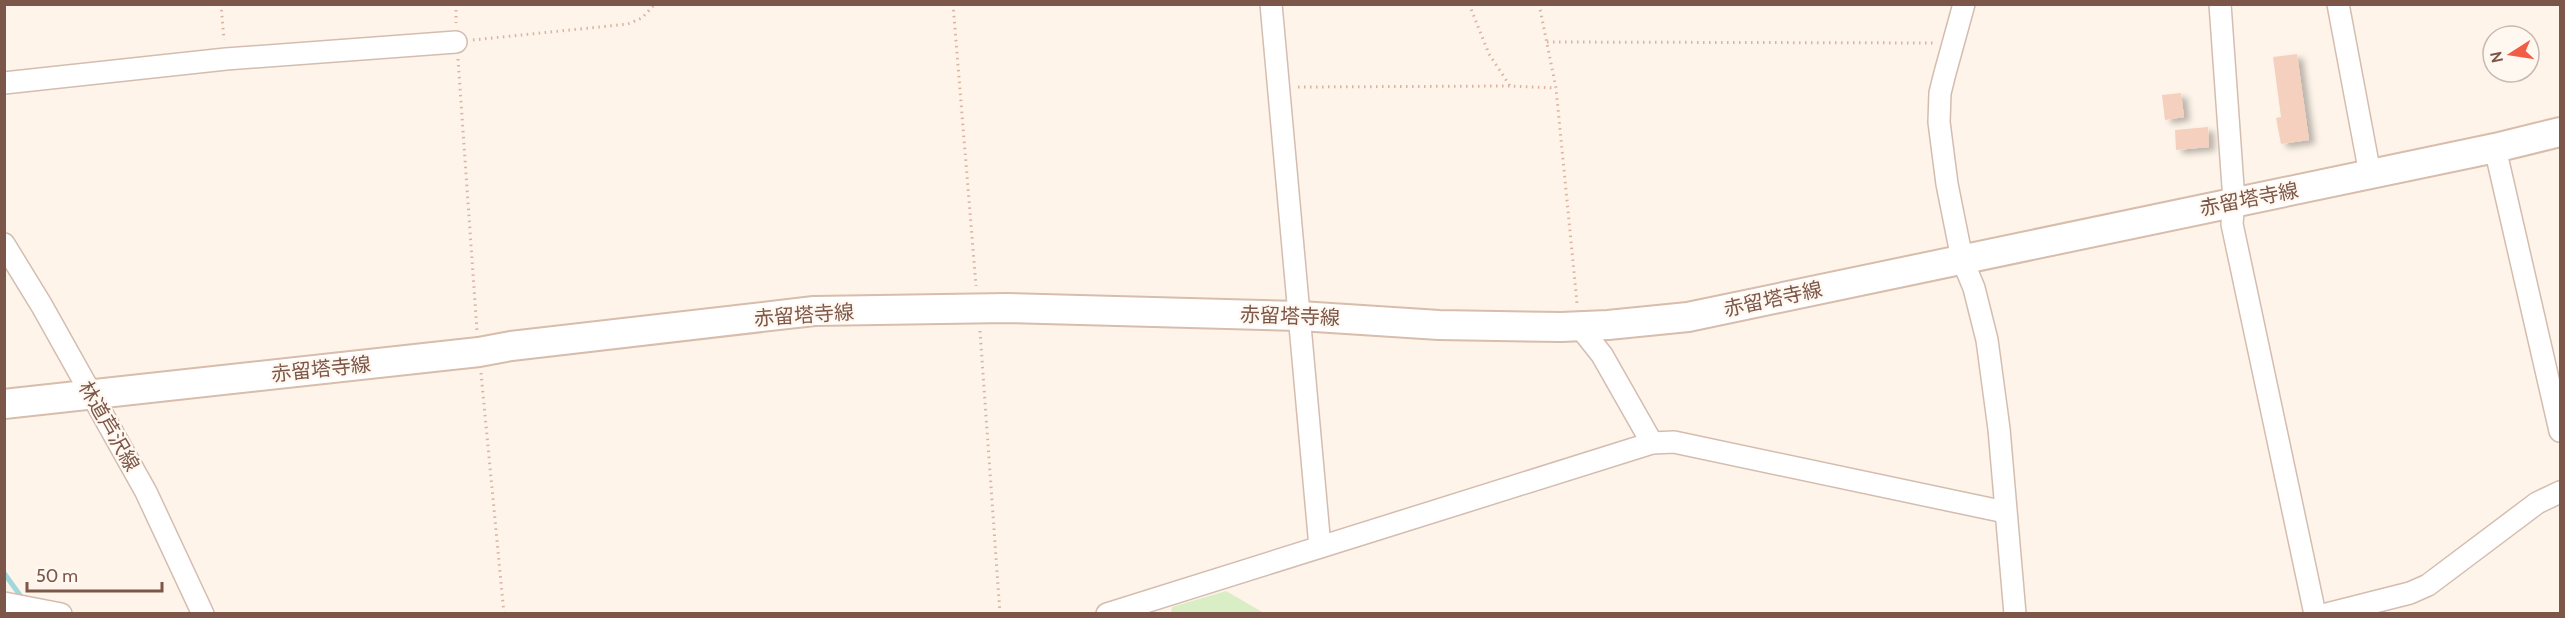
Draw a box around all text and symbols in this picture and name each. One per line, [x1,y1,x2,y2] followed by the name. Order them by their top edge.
[2481,24,2541,84] north arrow
[2486,50,2507,65] text: N
[2198,178,2300,220] street label: 赤留塔寺線
[1722,277,1824,321] street label: 赤留塔寺線
[753,300,855,330] street label: 赤留塔寺線
[1240,302,1340,330] street label: 赤留塔寺線
[270,352,372,386] street label: 赤留塔寺線
[74,377,144,475] street label: 林道芦沢線
[27,555,162,593] scale bar
[36,565,78,587] text: 50 m

